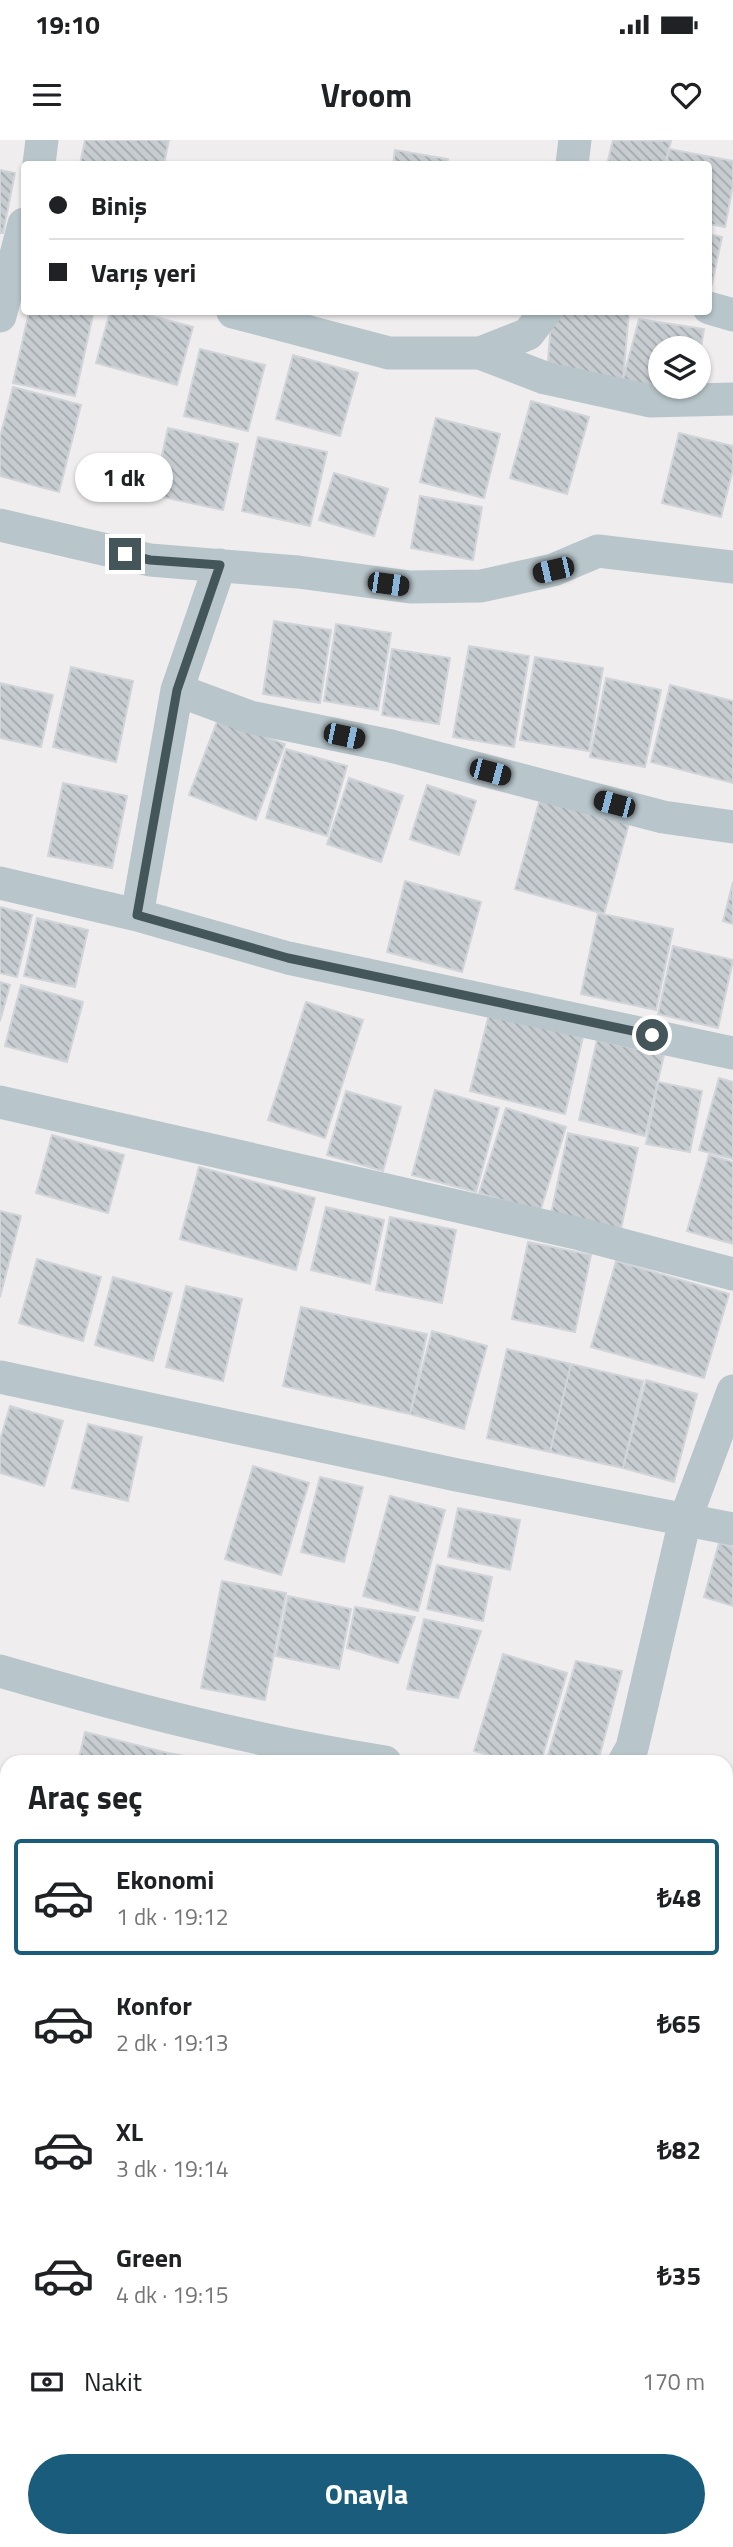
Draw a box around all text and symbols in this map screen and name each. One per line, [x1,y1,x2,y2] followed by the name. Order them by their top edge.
[35,5,100,44] text: 19:10
[321,71,412,119] text: Vroom
[28,76,66,114] icon: menu
[667,76,705,114] icon: heart
[91,186,147,225] text: Biniş
[91,253,196,292] text: Varış yeri
[648,336,711,399] map controls
[648,336,711,399] button: layers
[76,452,174,502] callout: 1 dk
[103,460,145,495] text: 1 dk
[109,538,141,570] route end
[531,555,576,585] car
[366,571,411,597] car
[322,721,367,751] car
[467,756,514,788] car
[591,788,638,820] car
[636,1019,668,1051] route start
[28,1773,143,1821] text: Araç seç
[116,1860,214,1899] text: Ekonomi
[32,1866,95,1929] icon: car
[657,1878,701,1917] text: ₺48
[116,1899,229,1934] text: 1 dk · 19:12
[116,1986,192,2025] text: Konfor
[32,1992,95,2055] icon: car
[657,2004,701,2043] text: ₺65
[116,2025,229,2060] text: 2 dk · 19:13
[116,2112,143,2151] text: XL
[32,2118,95,2181] icon: car
[657,2130,701,2169] text: ₺82
[116,2151,229,2186] text: 3 dk · 19:14
[116,2238,182,2277] text: Green
[32,2244,95,2307] icon: car
[657,2256,701,2295] text: ₺35
[116,2277,229,2312] text: 4 dk · 19:15
[84,2362,142,2401] text: Nakit
[28,2363,66,2401] icon: cash
[642,2364,705,2399] text: 170 m
[28,2454,705,2534] button: Onayla

